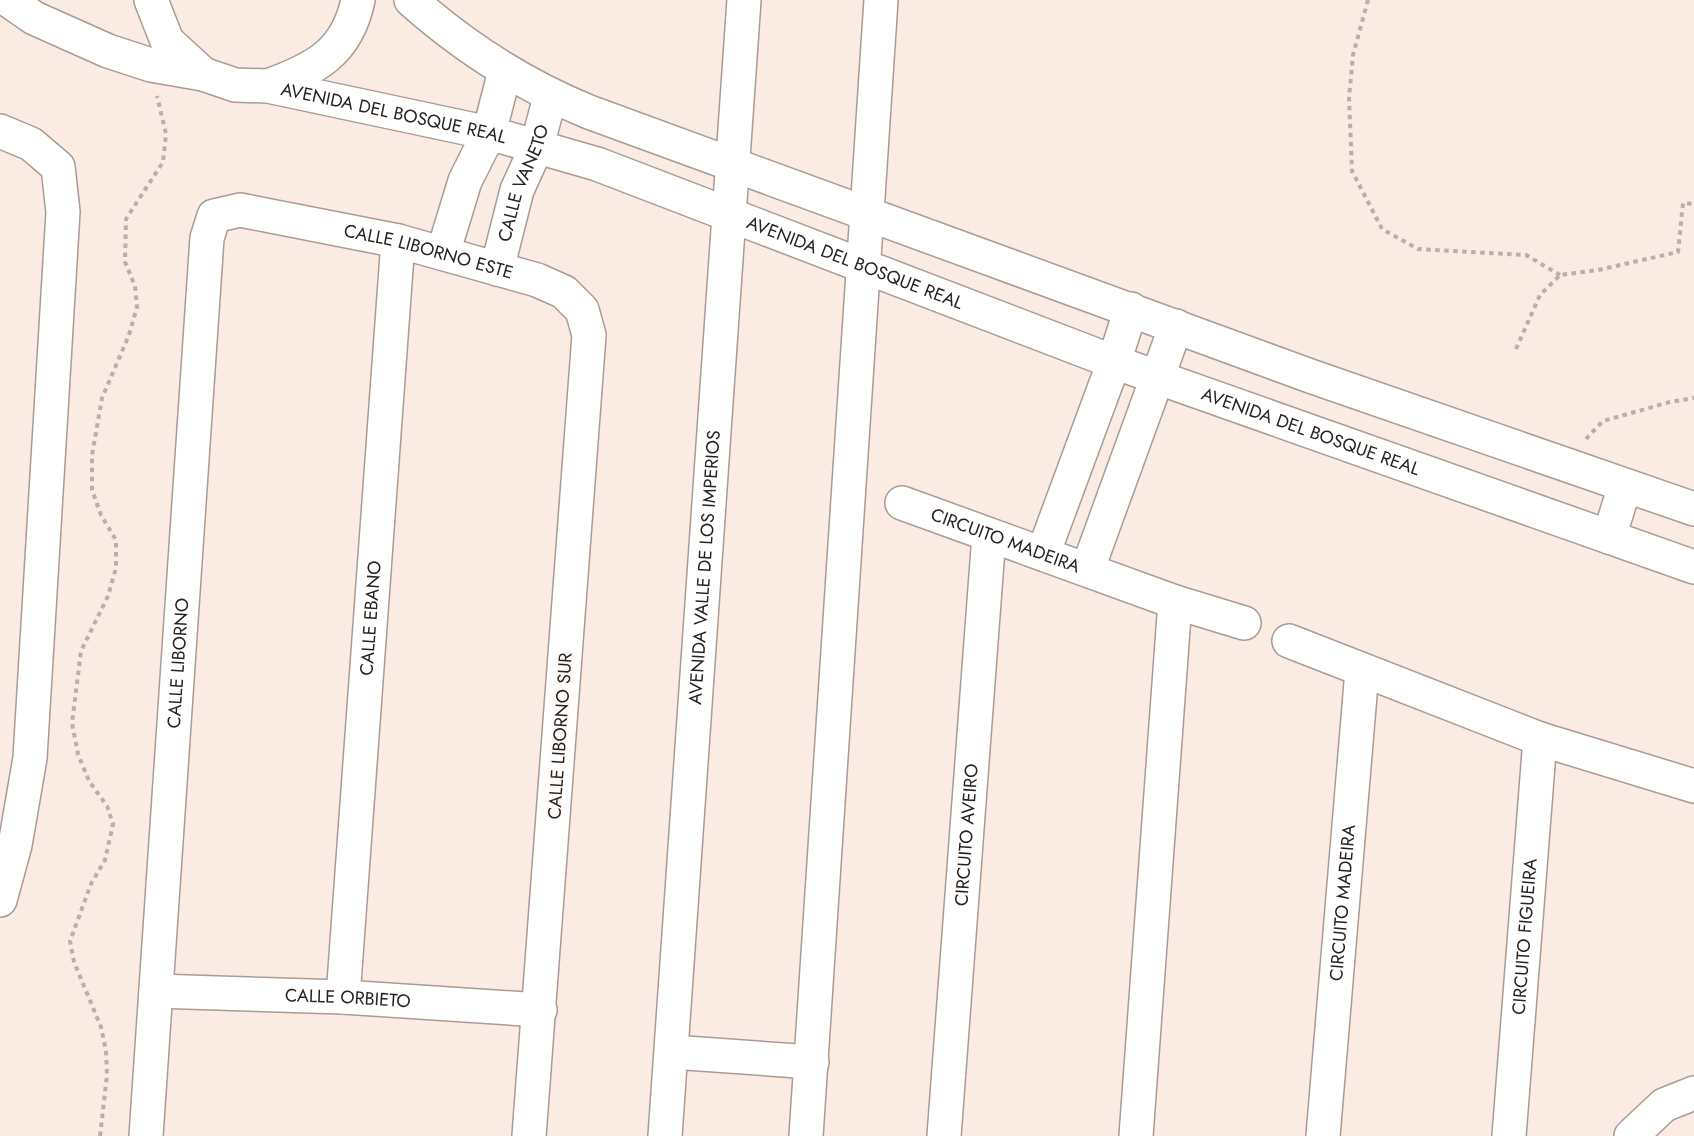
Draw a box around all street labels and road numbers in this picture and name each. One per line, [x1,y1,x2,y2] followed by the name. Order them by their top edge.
[279,76,509,150] street label: AVENIDA DEL BOSQUE REAL
[491,122,555,245] street label: CALLE VANETO
[743,210,967,316] street label: AVENIDA DEL BOSQUE REAL
[342,218,516,286] street label: CALLE LIBORNO ESTE
[1198,381,1423,482] street label: AVENIDA DEL BOSQUE REAL
[682,429,727,705] street label: AVENIDA VALLE DE LOS IMPERIOS
[927,502,1084,580] street label: CIRCUITO MADEIRA
[353,560,388,676] street label: CALLE EBANO
[161,597,196,729] street label: CALLE LIBORNO
[541,652,579,820] street label: CALLE LIBORNO SUR
[948,763,985,907] street label: CIRCUITO AVEIRO
[1323,823,1362,982] street label: CIRCUITO MADEIRA
[1505,857,1544,1016] street label: CIRCUITO FIGUEIRA
[285,982,412,1014] street label: CALLE ORBIETO

